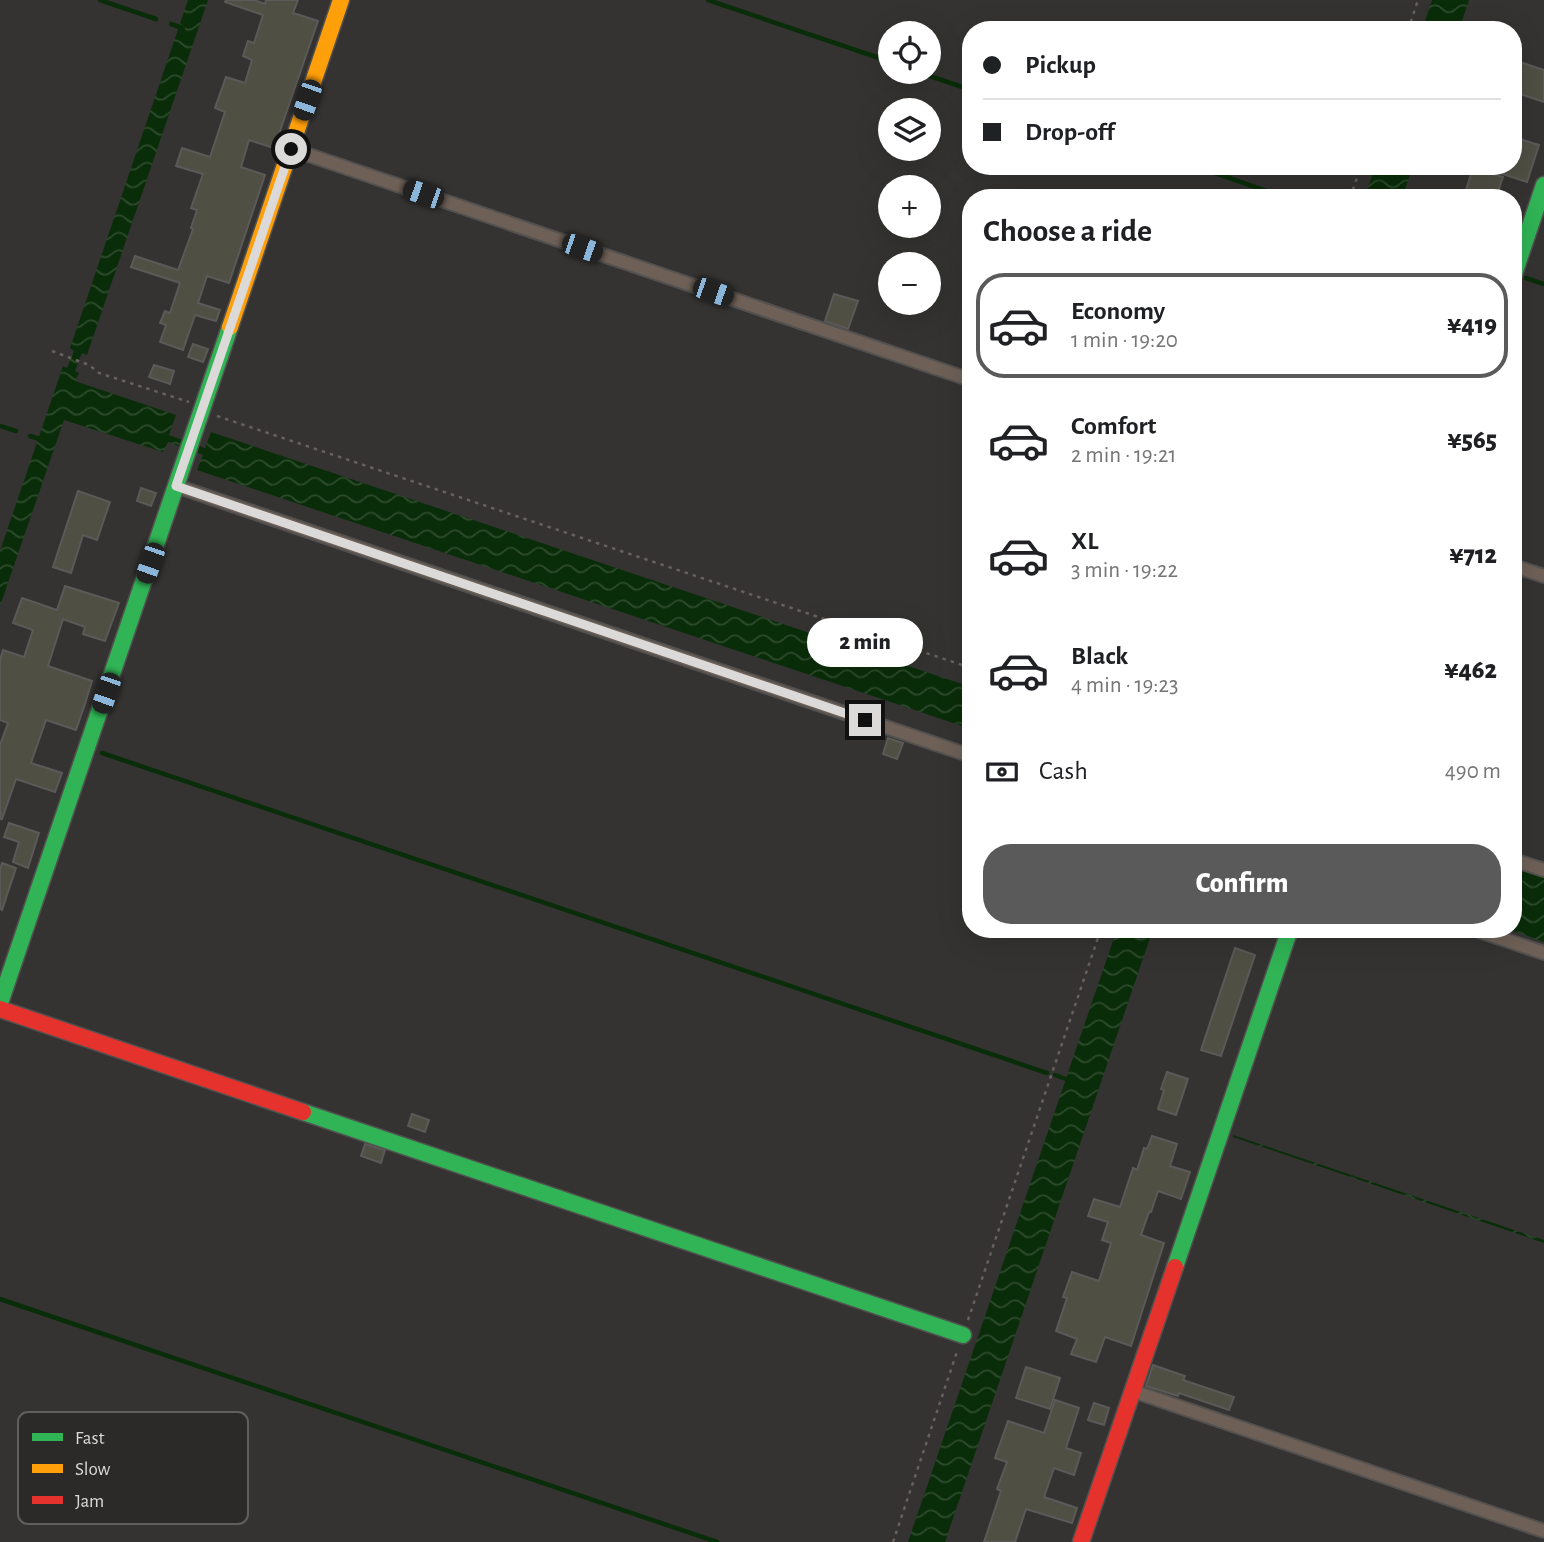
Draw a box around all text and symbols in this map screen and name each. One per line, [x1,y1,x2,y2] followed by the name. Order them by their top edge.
[878,21,941,315] map controls
[878,21,941,84] button: locate
[1025,52,1096,78] text: Pickup
[291,77,324,123] car
[878,98,941,161] button: layers
[1025,119,1114,145] text: Drop-off
[275,133,307,165] route start
[878,175,941,238] button: +
[400,177,447,211] car
[983,215,1152,247] text: Choose a ride
[559,231,606,265] car
[878,252,941,315] button: −
[690,275,737,309] car
[987,294,1050,357] icon: car
[1071,298,1165,324] text: Economy
[1447,312,1497,338] text: ¥419
[1071,329,1178,352] text: 1 min · 19:20
[987,409,1050,472] icon: car
[1071,413,1156,439] text: Comfort
[1447,427,1497,453] text: ¥565
[1071,444,1176,467] text: 2 min · 19:21
[987,524,1050,587] icon: car
[1071,528,1098,554] text: XL
[134,540,167,586] car
[1449,542,1497,568] text: ¥712
[1071,559,1178,582] text: 3 min · 19:22
[807,618,923,668] callout: 2 min
[839,631,891,654] text: 2 min
[987,639,1050,702] icon: car
[1071,643,1128,669] text: Black
[1444,657,1497,683] text: ¥462
[90,670,123,716] car
[1071,674,1178,697] text: 4 min · 19:23
[849,704,881,736] route end
[983,753,1021,791] icon: cash
[1039,758,1088,784] text: Cash
[1445,760,1501,783] text: 490 m
[983,844,1501,924] button: Confirm
[18,1412,248,1524] legend
[75,1429,105,1448] text: Fast
[75,1460,111,1479] text: Slow
[75,1492,104,1511] text: Jam

